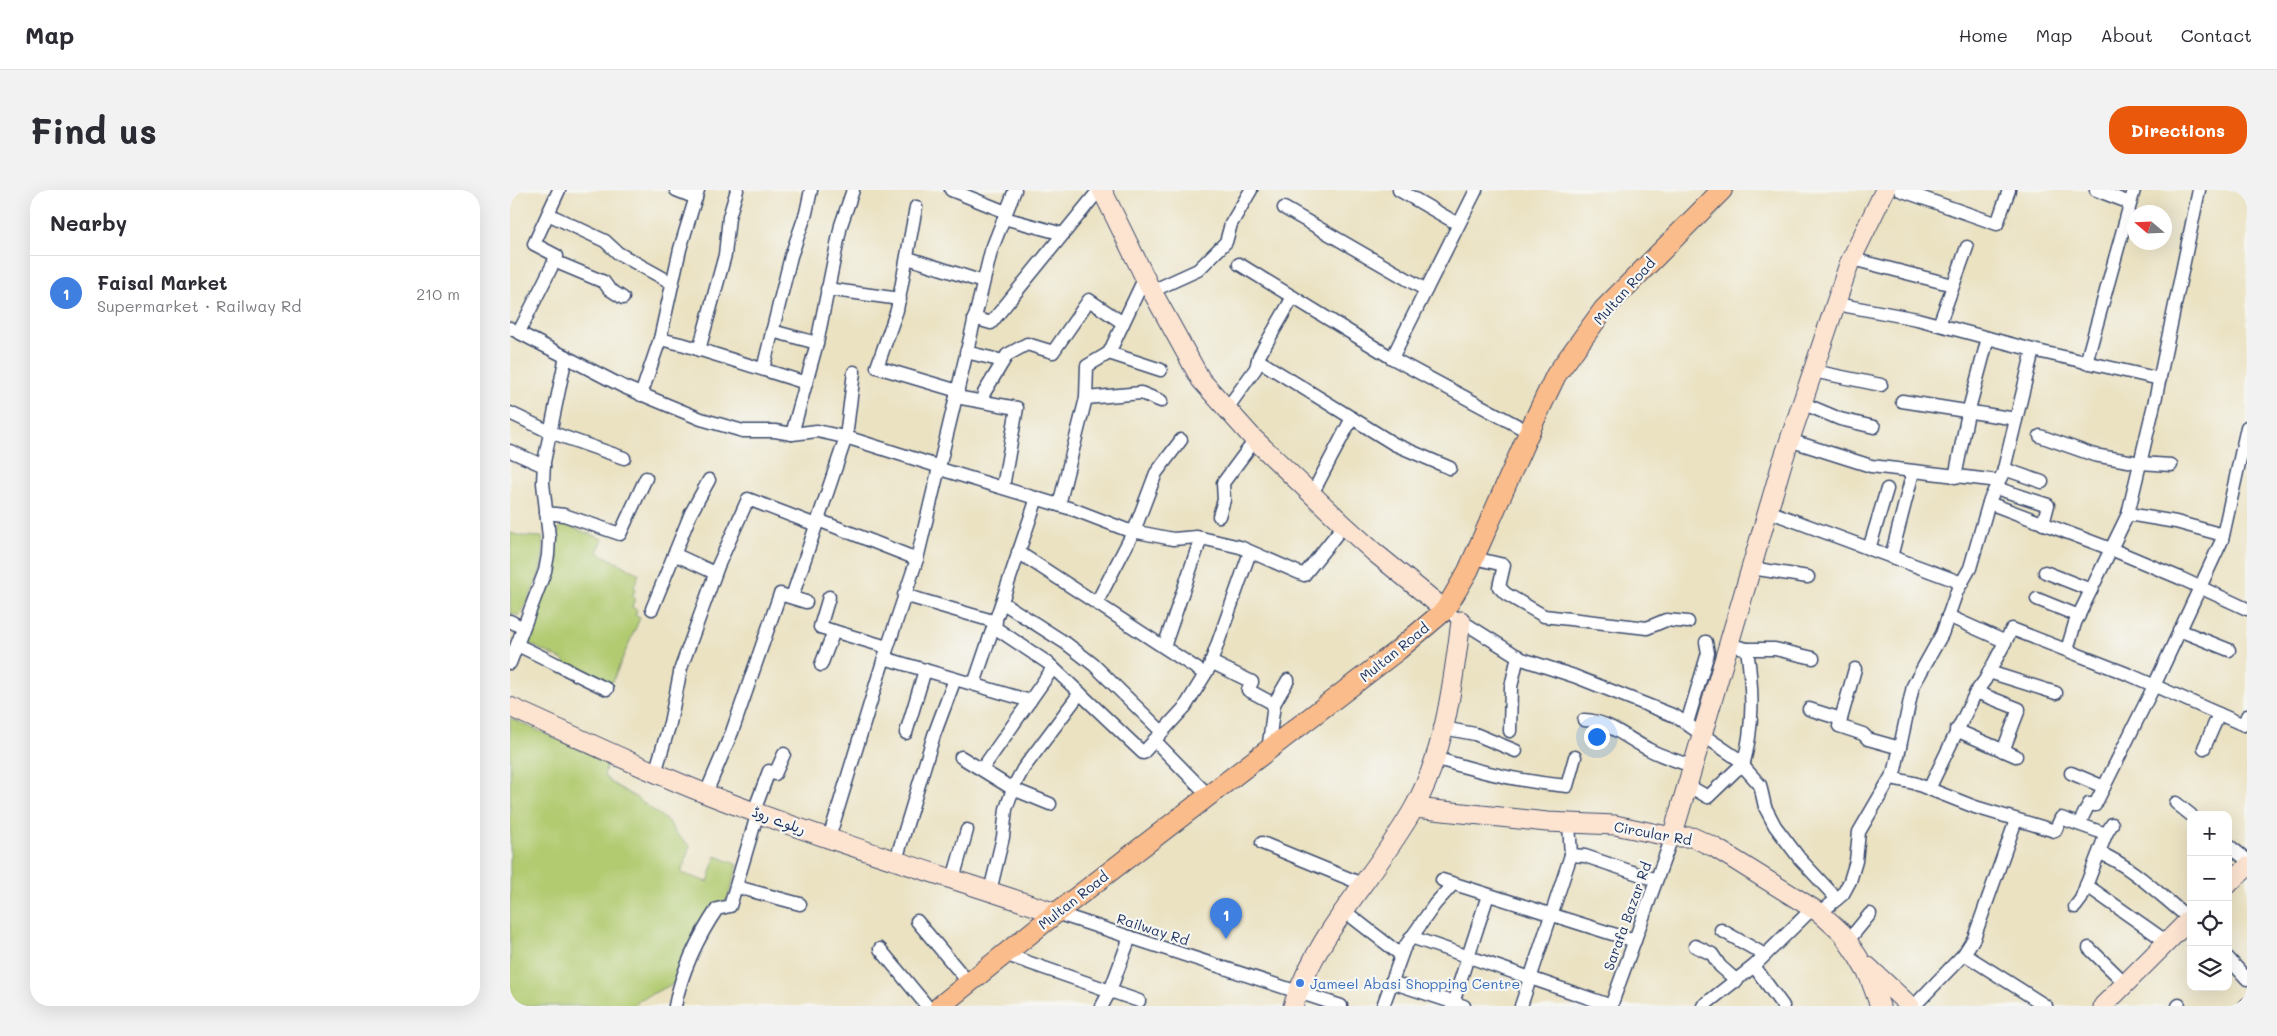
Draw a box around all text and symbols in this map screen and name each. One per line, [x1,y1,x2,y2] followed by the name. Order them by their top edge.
[25,19,74,50] text: Map
[1959,23,2008,47] text: Home
[2036,23,2072,47] text: Map
[2100,23,2153,47] text: About
[2181,23,2252,47] text: Contact
[2109,106,2247,154] button: Directions
[30,107,157,153] text: Find us
[2127,205,2172,250] north arrow
[50,209,127,236] text: Nearby
[1589,253,1659,329] street label: Multan Road
[97,270,227,295] text: Faisal Market
[62,283,70,304] text: 1
[416,283,460,304] text: 210 m
[97,295,301,316] text: Supermarket · Railway Rd
[1355,618,1433,686] street label: Multan Road
[1584,724,1610,750] your location
[749,802,808,839] street label: ریلوے روڈ
[2187,811,2232,991] map controls
[2187,811,2232,856] button: +
[1613,817,1694,849] street label: Circular Rd
[2187,856,2232,901] button: −
[1599,859,1656,973] street label: Sarafa Bazar Rd
[1034,866,1112,933] street label: Multan Road
[1210,898,1242,939] pin: 1
[2187,901,2232,946] button: locate
[1115,908,1192,950] street label: Railway Rd
[2187,946,2232,991] button: layers
[1310,974,1520,993] place label: Jameel Abasi Shopping Centre
[1294,977,1306,989] marker: Jameel Abasi Shopping Centre

